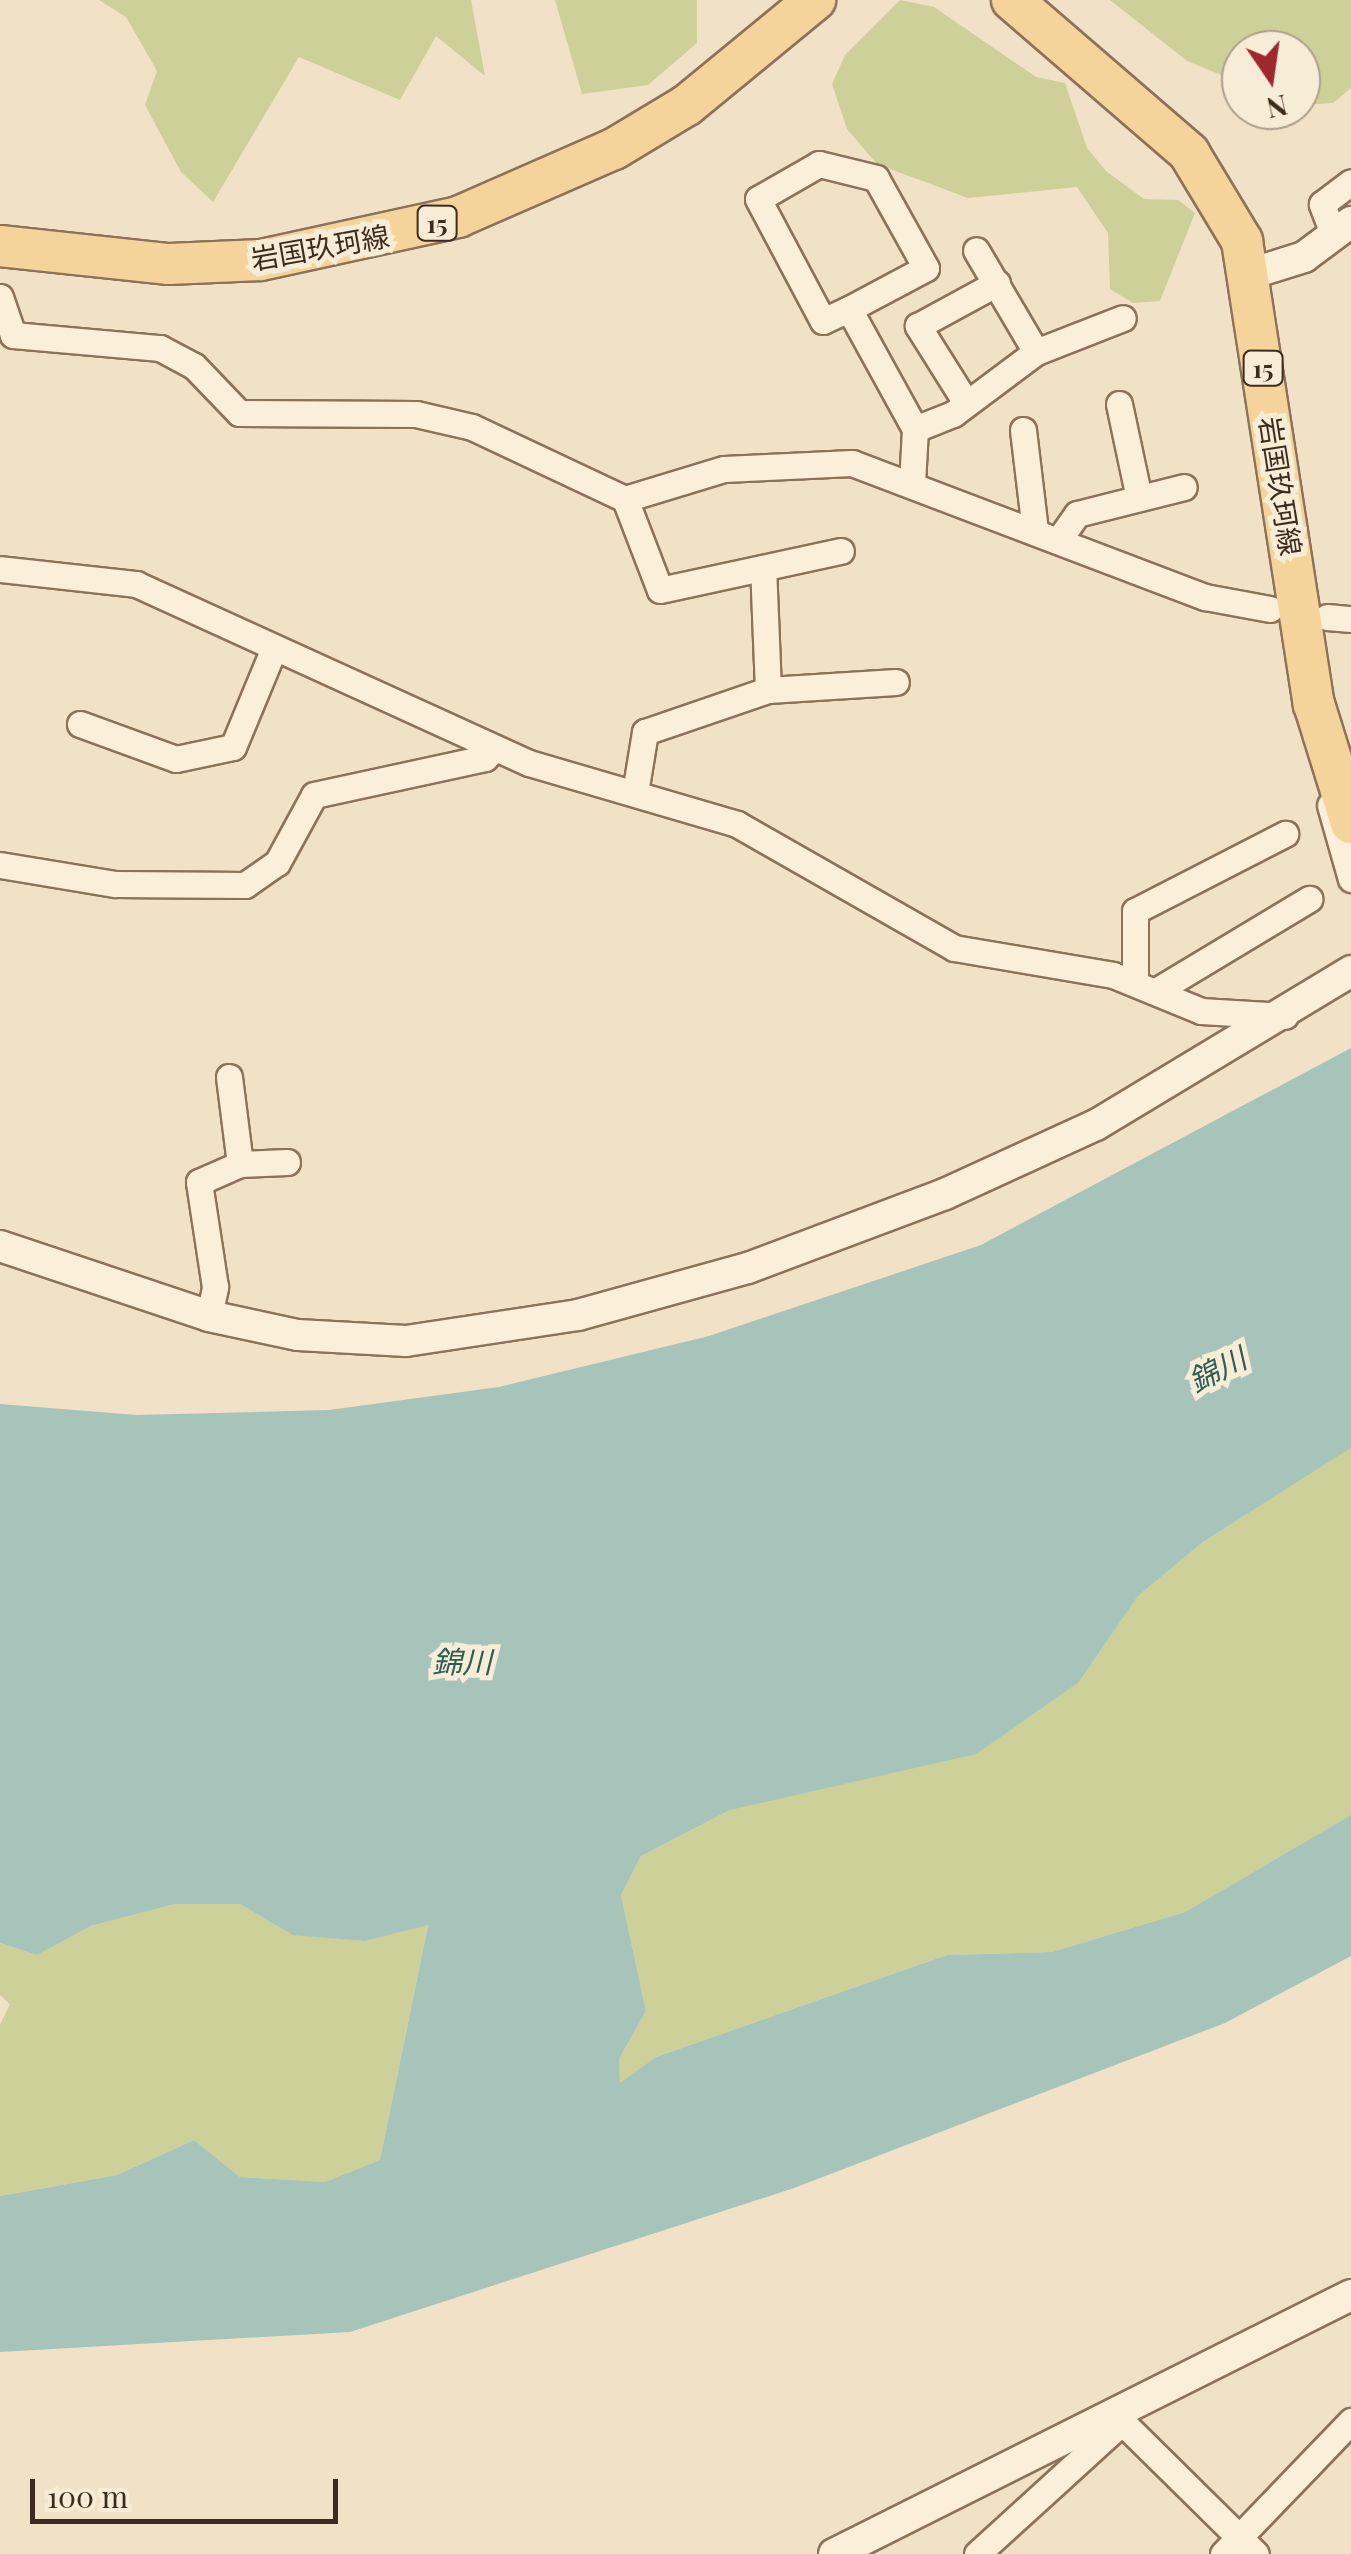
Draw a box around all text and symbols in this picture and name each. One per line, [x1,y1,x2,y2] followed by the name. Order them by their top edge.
[1221,30,1321,130] north arrow
[1263,87,1291,128] text: N
[414,203,460,243] road number: 15
[248,218,392,276] street label: 岩国玖珂線
[1240,348,1286,388] road number: 15
[1253,414,1309,558] street label: 岩国玖珂線
[1182,1339,1252,1399] water label: 錦川
[432,1643,492,1679] water label: 錦川
[35,2459,342,2521] scale bar
[47,2476,128,2516] text: 100 m

